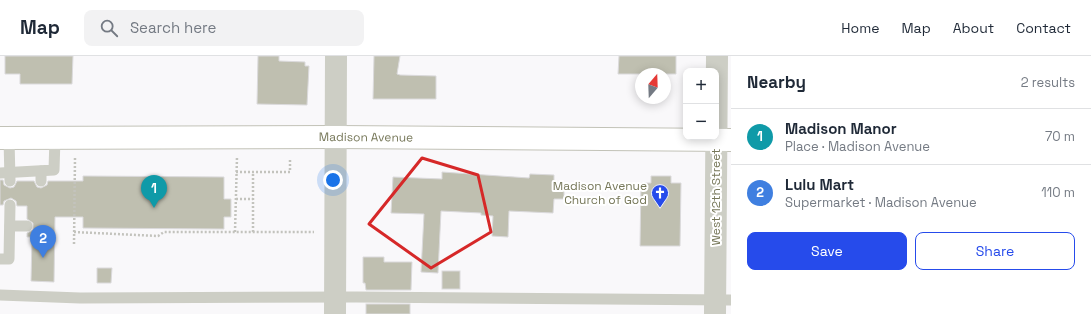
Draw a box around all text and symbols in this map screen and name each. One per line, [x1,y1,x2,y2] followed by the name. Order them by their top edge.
[84,10,364,46] search box
[20,15,60,40] text: Map
[98,17,120,39] icon: search
[130,18,216,37] text: Search here
[841,19,879,37] text: Home
[901,19,931,37] text: Map
[953,19,994,37] text: About
[1016,19,1071,37] text: Contact
[635,68,671,104] north arrow
[683,68,719,140] map controls
[683,68,719,104] button: +
[747,71,806,93] text: Nearby
[1021,74,1075,91] text: 2 results
[683,104,719,140] button: −
[785,119,897,138] text: Madison Manor
[757,128,763,145] text: 1
[1045,128,1075,145] text: 70 m
[319,129,413,146] street label: Madison Avenue
[785,138,930,155] text: Place · Madison Avenue
[708,148,724,246] street label: West 12th Street
[323,170,343,190] your location
[141,175,167,208] pin: 1
[785,175,854,194] text: Lulu Mart
[553,178,647,208] place label: Madison Avenue Church of God
[650,183,670,208] church icon: Madison Avenue Church of God
[756,184,764,201] text: 2
[1041,184,1075,201] text: 110 m
[785,194,977,211] text: Supermarket · Madison Avenue
[30,225,56,258] pin: 2
[747,232,907,270] button: Save
[915,232,1075,270] button: Share

